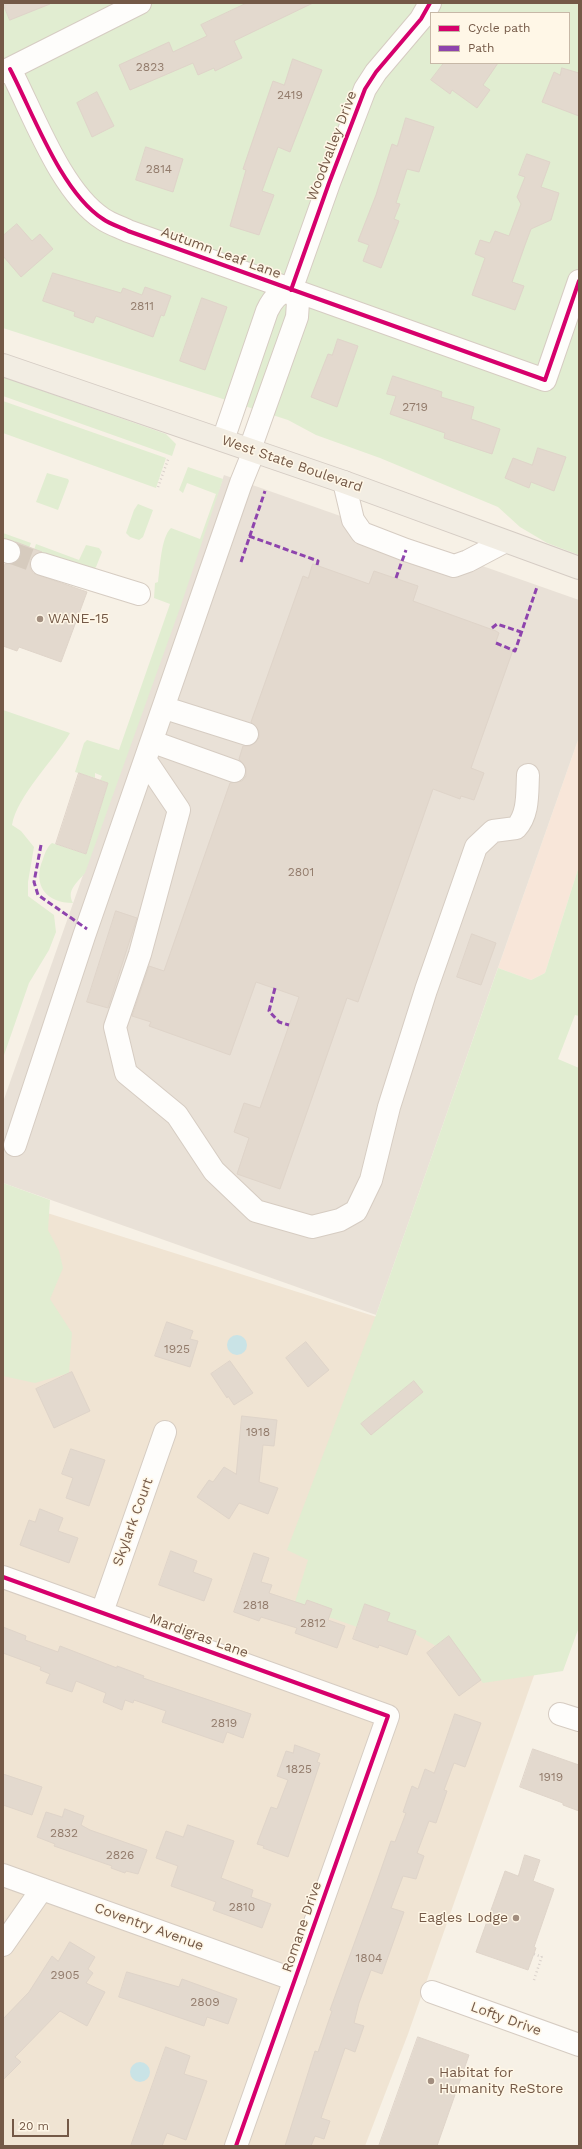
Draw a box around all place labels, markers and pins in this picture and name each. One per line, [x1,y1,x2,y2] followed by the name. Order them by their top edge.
[48,611,109,627] place label: WANE-15
[35,614,45,624] marker: WANE-15
[418,1910,508,1926] place label: Eagles Lodge
[511,1913,521,1923] marker: Eagles Lodge
[439,2065,563,2098] place label: Habitat for Humanity ReStore
[426,2076,436,2086] marker: Habitat for Humanity ReStore

